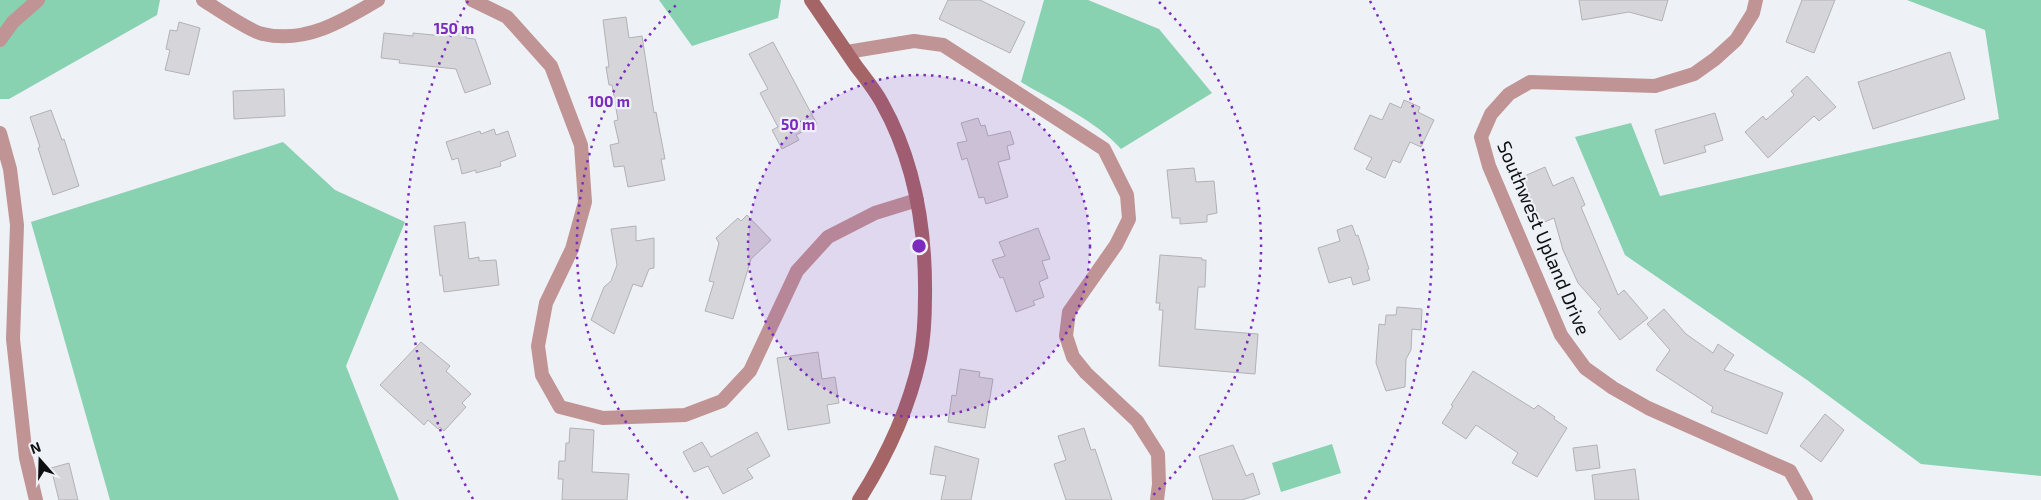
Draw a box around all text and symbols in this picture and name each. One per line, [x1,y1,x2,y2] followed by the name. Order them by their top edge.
[434,19,474,37] text: 150 m
[588,92,630,110] text: 100 m
[781,115,815,133] text: 50 m
[1493,137,1596,338] street label: Southwest Upland Drive
[910,237,928,255] centre of rings
[15,435,65,485] north arrow
[28,438,43,457] text: N

